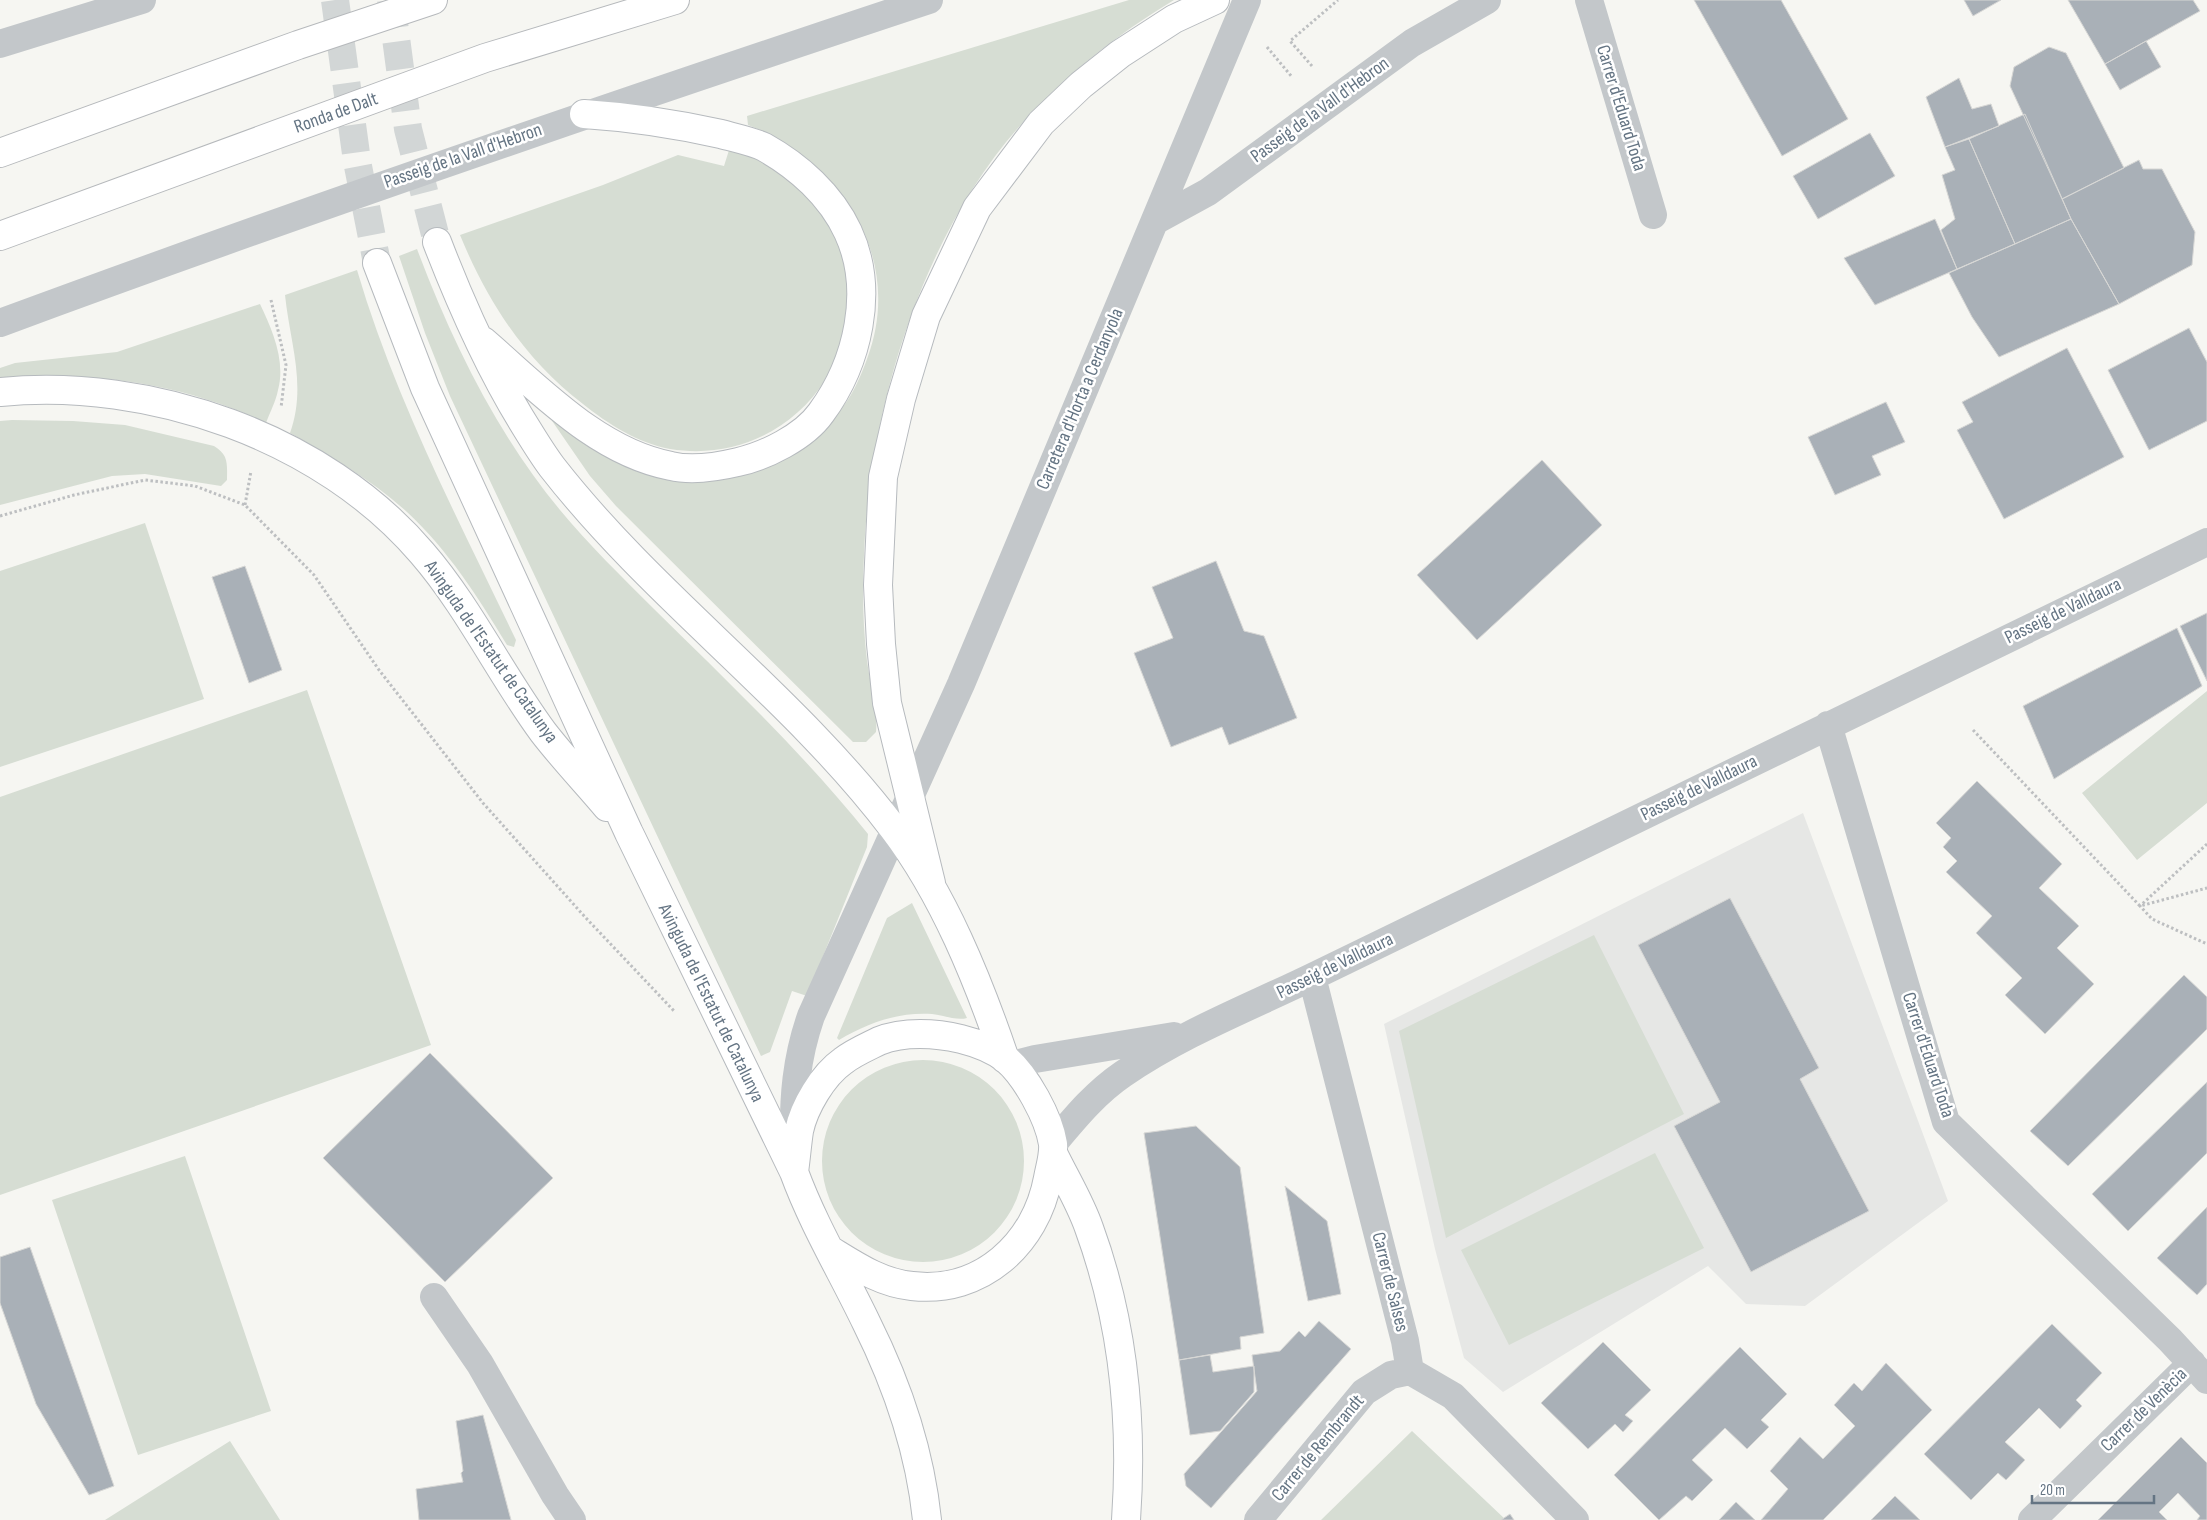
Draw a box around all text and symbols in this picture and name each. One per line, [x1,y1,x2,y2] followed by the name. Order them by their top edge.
[1591,42,1651,174] street label: Carrer d'Eduard Toda
[1246,52,1394,168] street label: Passeig de la Vall d'Hebron
[291,87,381,139] street label: Ronda de Dalt
[381,118,545,194] street label: Passeig de la Vall d'Hebron
[1031,305,1129,493] street label: Carretera d'Horta a Cerdanyola
[419,555,563,748] street label: Avinguda de l'Estatut de Catalunya
[2001,573,2125,649] street label: Passeig de Valldaura
[1637,750,1761,826] street label: Passeig de Valldaura
[652,899,769,1106] street label: Avinguda de l'Estatut de Catalunya
[1273,928,1397,1004] street label: Passeig de Valldaura
[1897,989,1959,1121] street label: Carrer d'Eduard Toda
[1367,1230,1414,1334] street label: Carrer de Salses
[2096,1363,2192,1457] street label: Carrer de Venècia
[1267,1390,1369,1506] street label: Carrer de Rembrandt
[2032,1472,2154,1504] scale bar
[2040,1481,2065,1500] text: 20 m

